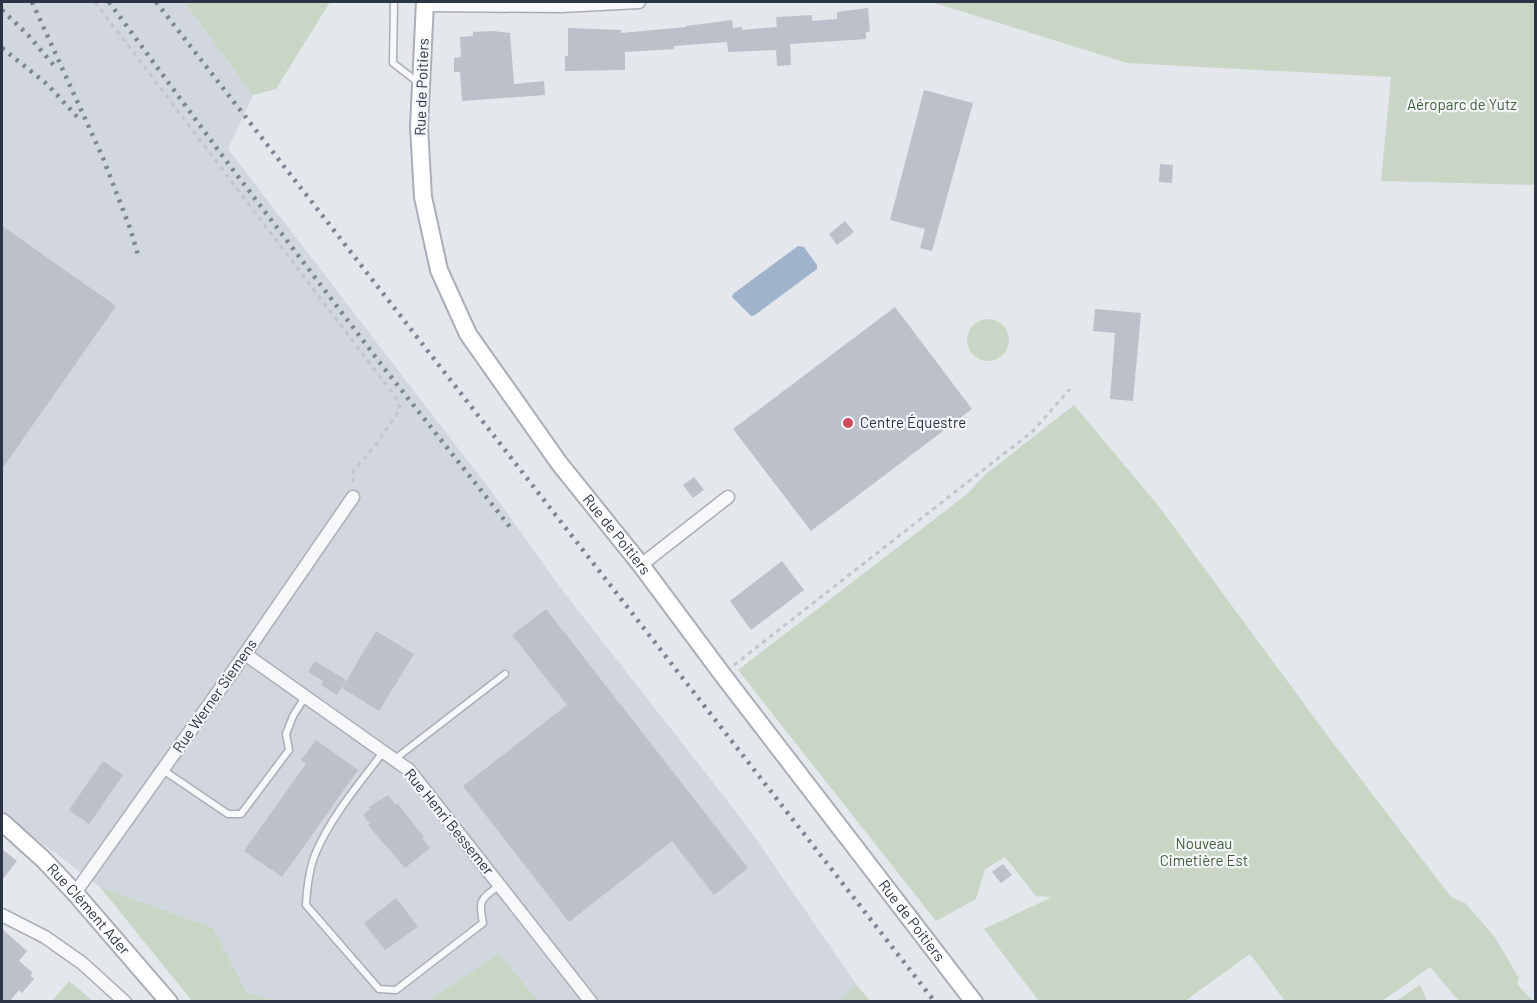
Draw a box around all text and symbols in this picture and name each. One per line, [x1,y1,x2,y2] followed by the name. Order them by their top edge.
[410,38,432,136] street label: Rue de Poitiers
[1407,95,1517,113] park label: Aéroparc de Yutz
[860,413,966,431] place label: Centre Équestre
[841,416,855,430] marker: Centre Équestre
[580,490,655,578] street label: Rue de Poitiers
[168,635,260,756] street label: Rue Werner Siemens
[401,765,499,879] street label: Rue Henri Bessemer
[1160,834,1248,869] park label: Nouveau Cimetière Est
[44,859,135,959] street label: Rue Clément Ader
[875,876,949,965] street label: Rue de Poitiers

